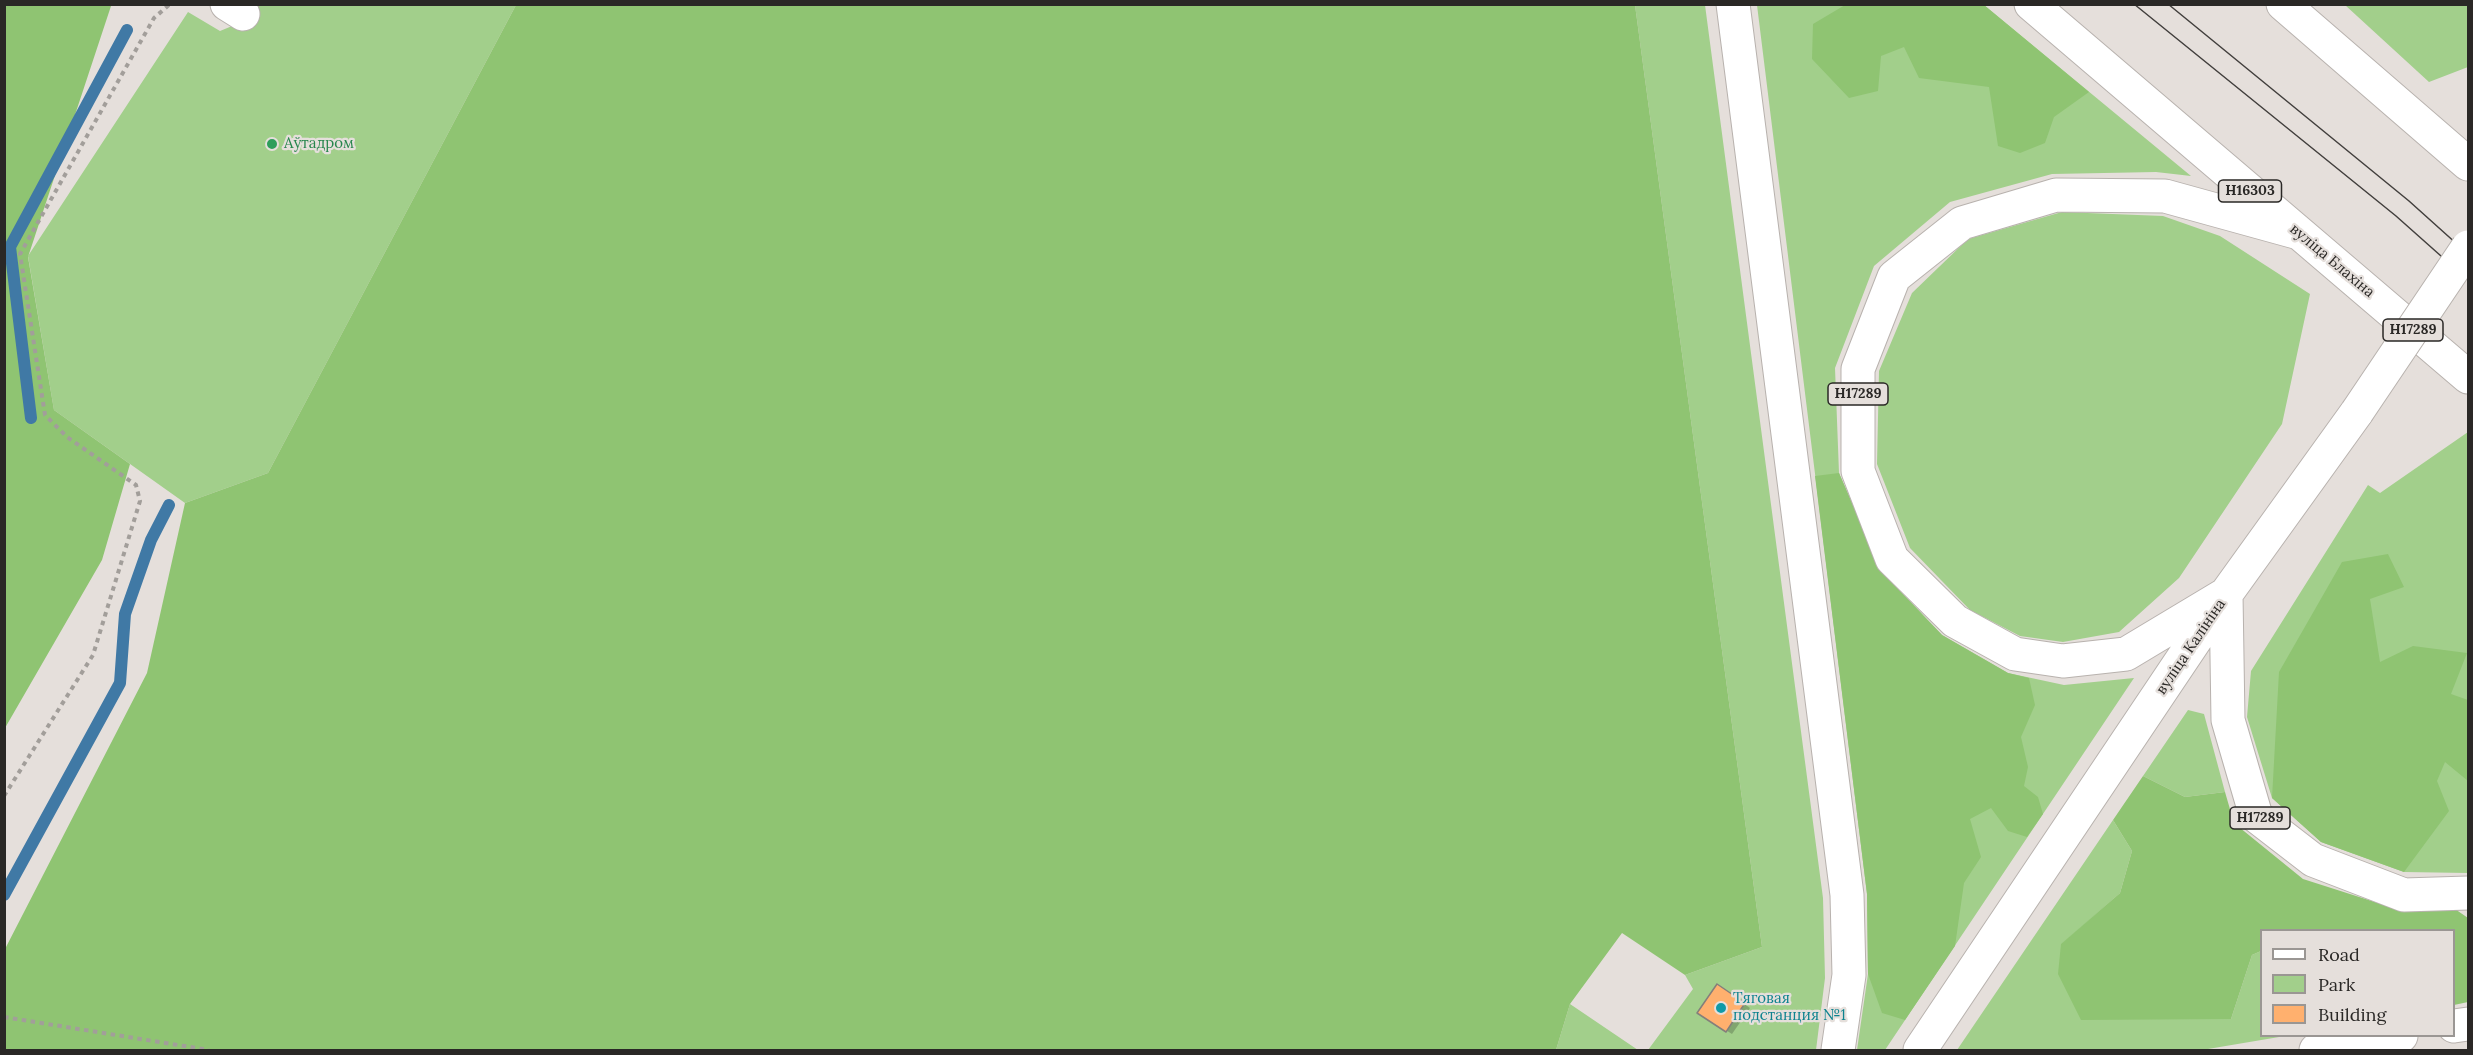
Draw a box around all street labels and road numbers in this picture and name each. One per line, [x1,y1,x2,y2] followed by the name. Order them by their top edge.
[2218,180,2282,202] road number: Н16303
[2286,220,2378,302] street label: вуліца Блахіна
[2383,319,2443,341] road number: Н17289
[1828,383,1888,405] road number: Н17289
[2152,596,2230,698] street label: вуліца Калініна
[2230,807,2290,829] road number: Н17289

